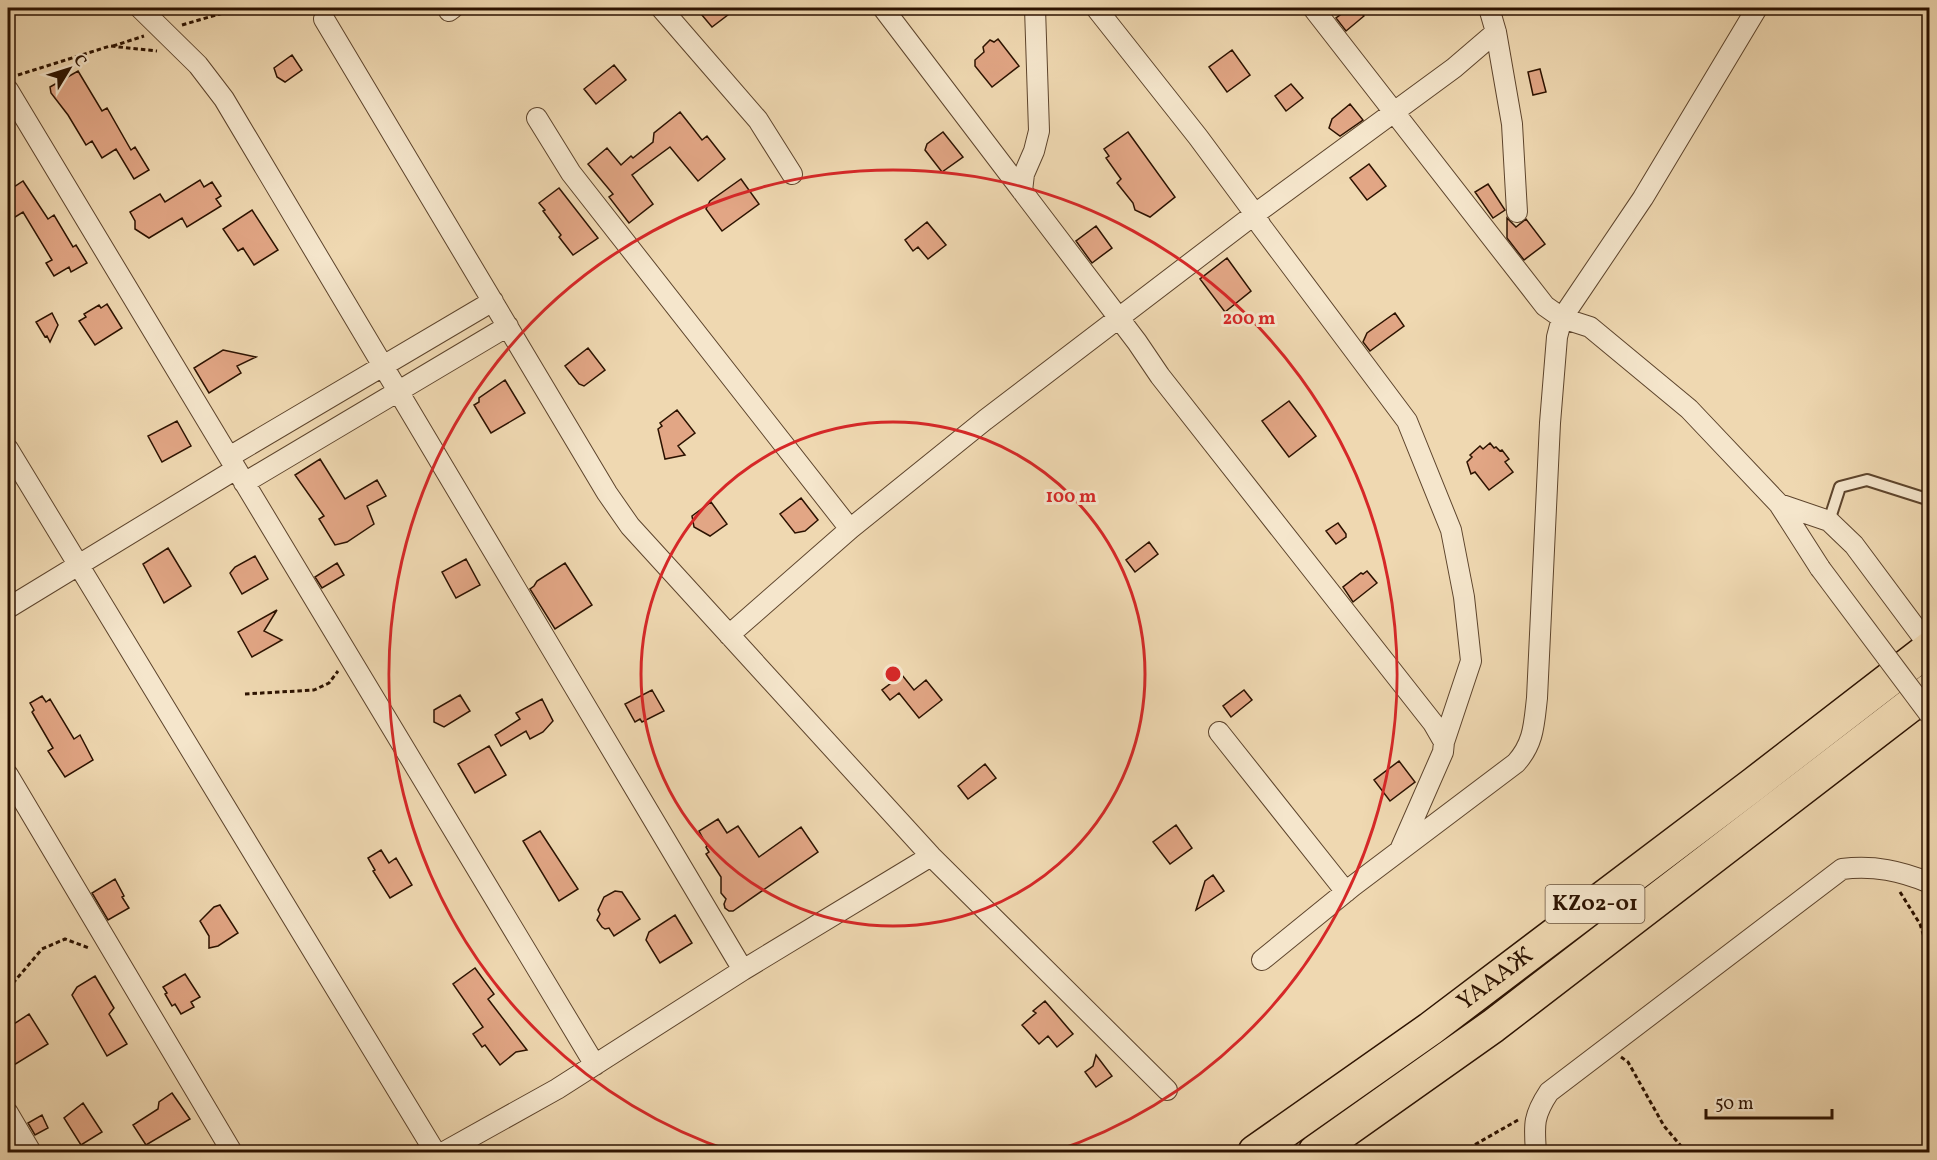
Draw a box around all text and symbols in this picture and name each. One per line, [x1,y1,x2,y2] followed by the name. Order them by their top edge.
[39,39,99,99] north arrow
[67,50,91,72] text: С
[1223,307,1275,332] text: 200 m
[1046,485,1096,510] text: 100 m
[883,664,903,684] centre of rings
[1546,885,1644,923] road number: KZ02-01
[1450,940,1541,1019] street label: ҮАААЖ
[1706,1082,1832,1120] scale bar
[1715,1092,1754,1117] text: 50 m

